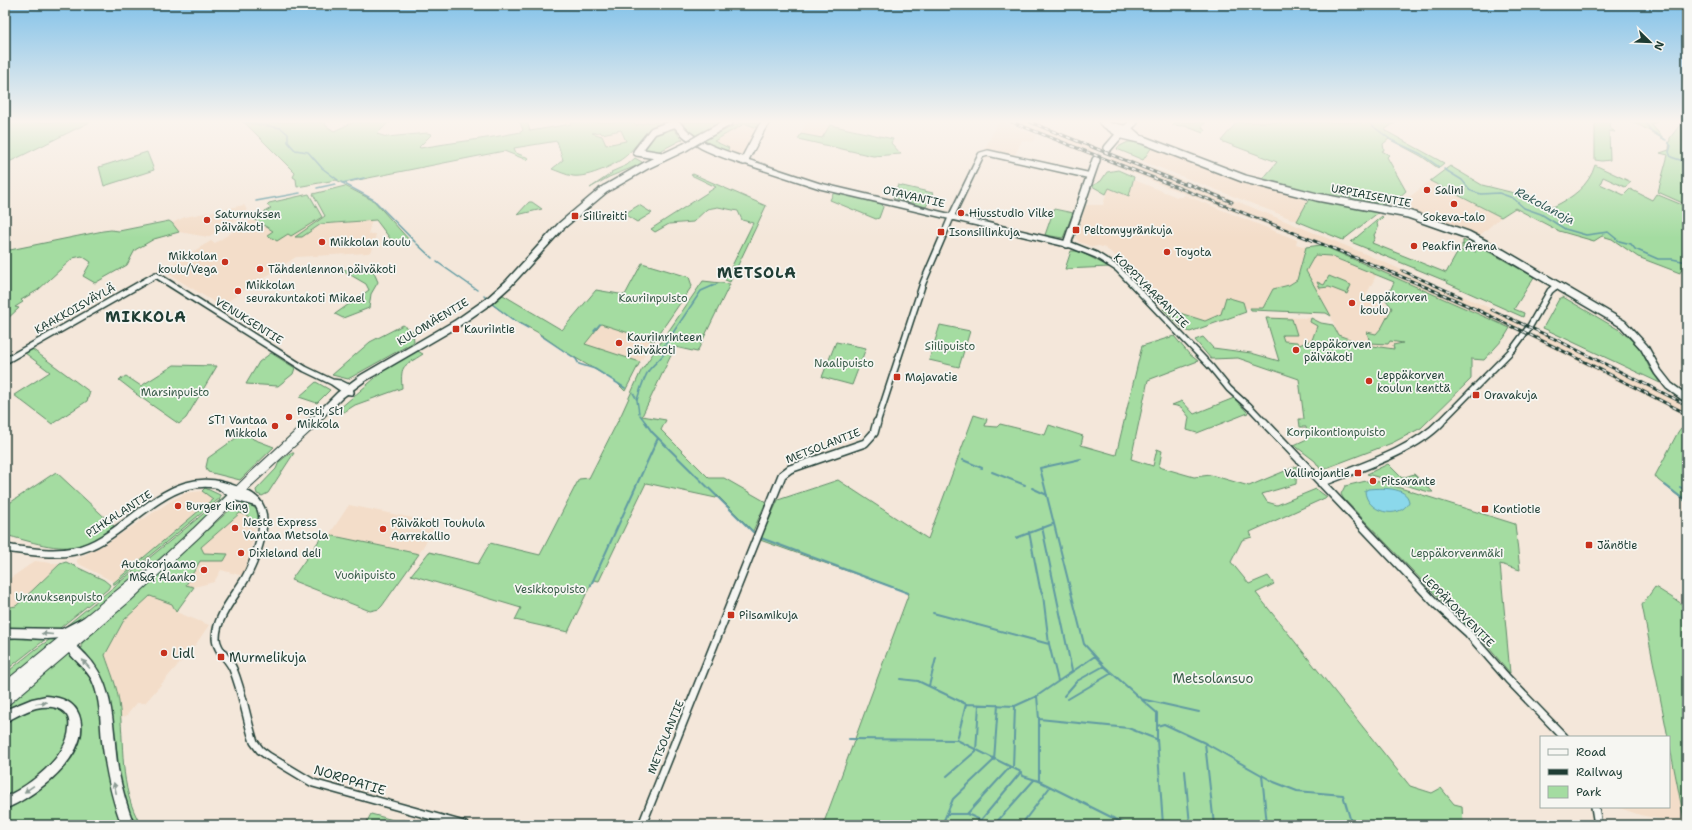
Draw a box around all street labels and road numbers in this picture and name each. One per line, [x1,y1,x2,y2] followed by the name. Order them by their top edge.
[1330,181,1412,211] street label: URPIAISENTIE
[882,183,947,211] street label: OTAVANTIE
[1110,250,1192,332] street label: KORPIVAARANTIE
[32,281,118,337] street label: KAAKKOISVÄYLÄ
[212,294,286,348] street label: VENUKSENTIE
[394,295,472,349] street label: KULOMÄENTIE
[784,425,863,467] street label: METSOLANTIE
[83,487,155,541] street label: PIHKALANTIE
[1419,572,1498,651] street label: LEPPÄKORVENTIE
[644,698,688,776] street label: METSOLANTIE
[312,761,388,799] street label: NORPPATIE

